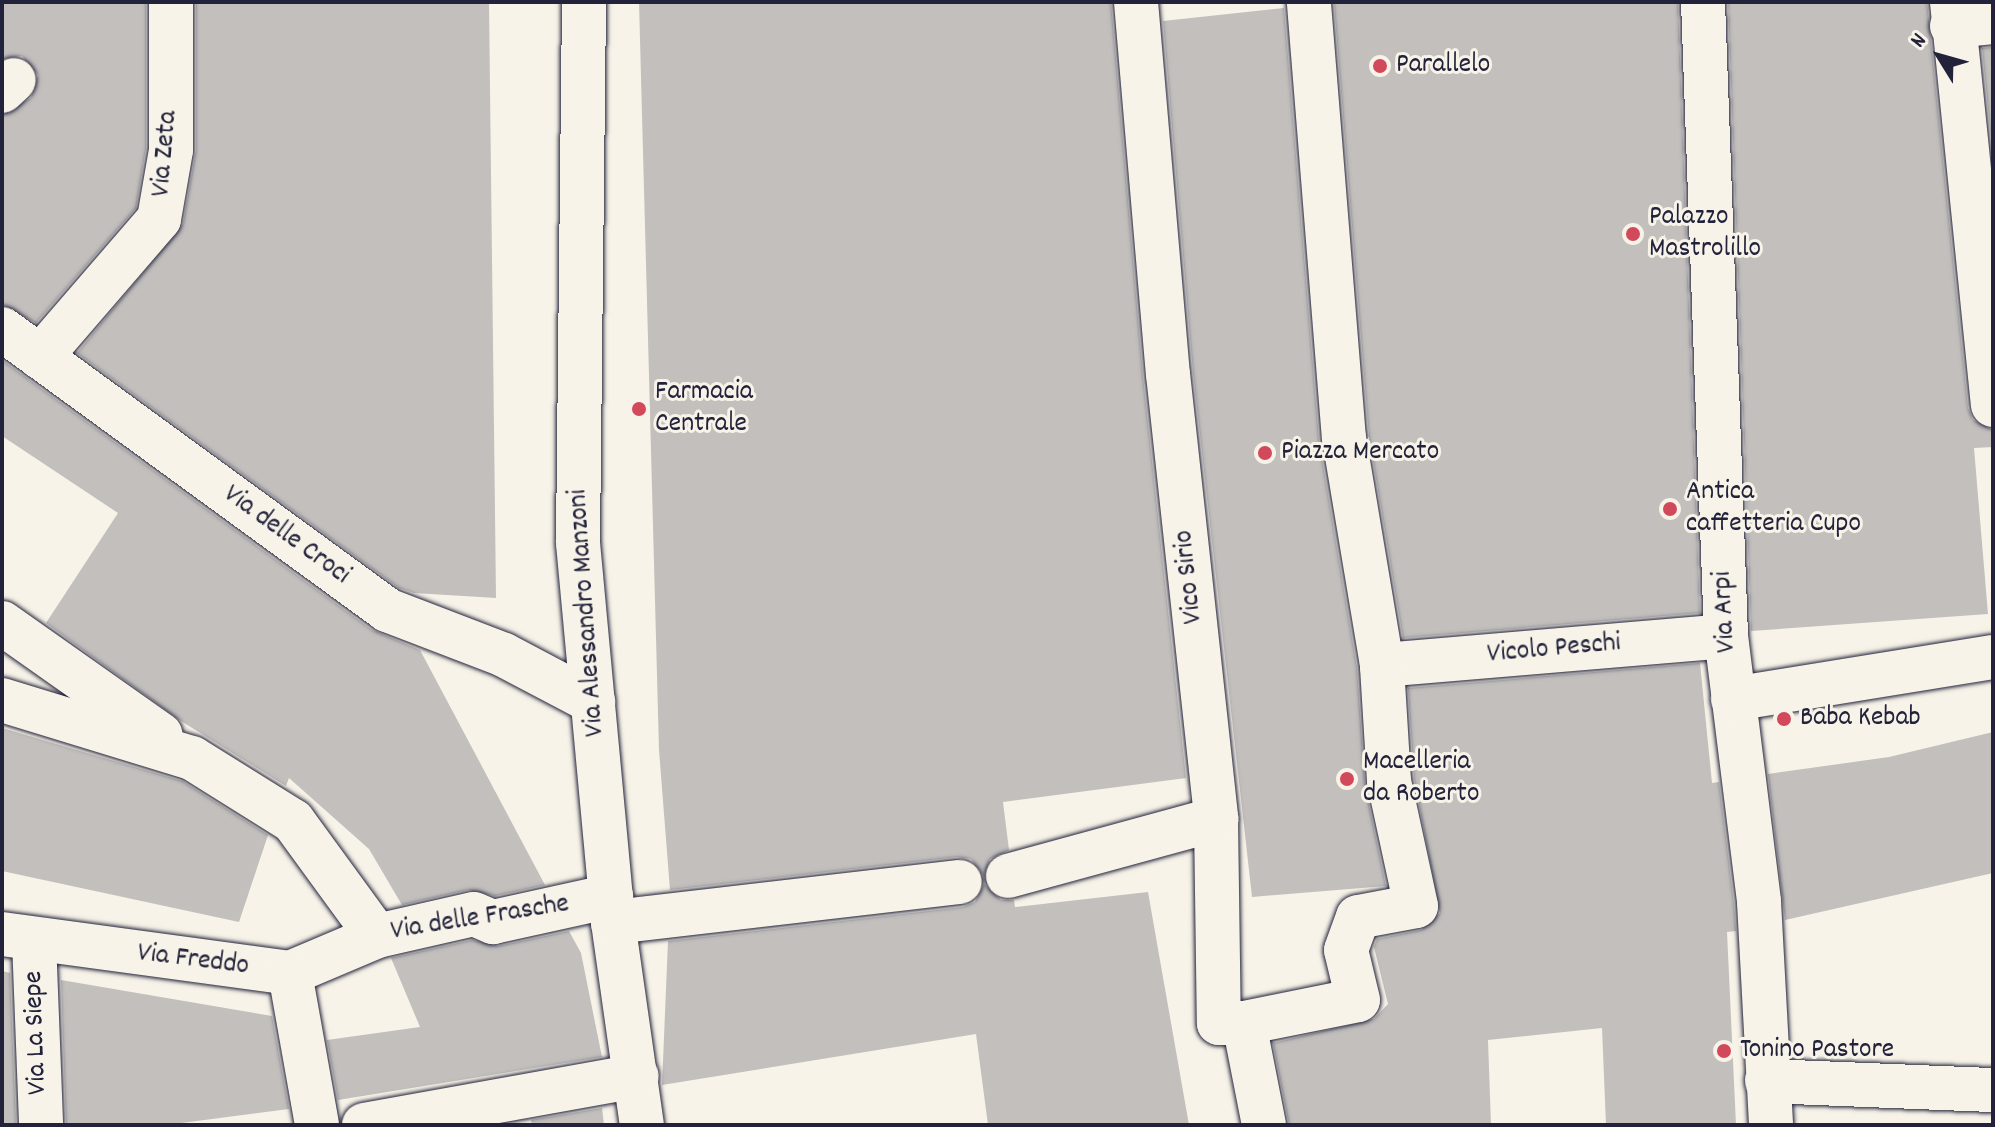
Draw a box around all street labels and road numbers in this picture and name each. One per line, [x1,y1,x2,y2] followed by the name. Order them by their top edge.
[146,110,186,198] street label: Via Zeta
[216,479,356,593] street label: Via delle Croci
[563,488,613,738] street label: Via Alessandro Manzoni
[1168,528,1212,626] street label: Vico Sirio
[1707,570,1745,654] street label: Via Arpi
[1486,627,1622,673] street label: Vicolo Peschi
[389,888,571,950] street label: Via delle Frasche
[135,937,251,985] street label: Via Freddo
[18,970,56,1096] street label: Via La Siepe

